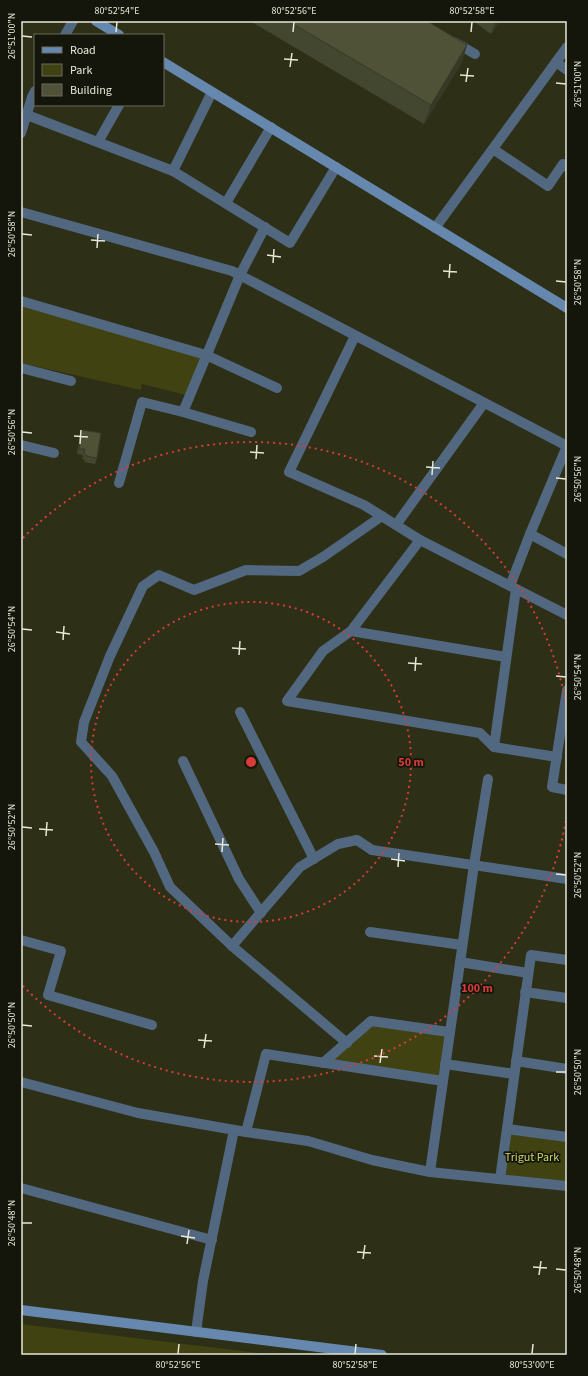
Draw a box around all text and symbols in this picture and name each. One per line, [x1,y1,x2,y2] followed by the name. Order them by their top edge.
[94,4,140,18] text: 80°52'54"E
[271,4,317,18] text: 80°52'56"E
[449,4,495,18] text: 80°52'58"E
[5,13,19,59] text: 26°51'00"N
[34,34,164,106] legend
[70,42,96,59] text: Road
[571,61,585,107] text: 26°51'00"N
[70,62,92,79] text: Park
[70,82,112,99] text: Building
[5,211,19,257] text: 26°50'58"N
[571,259,585,305] text: 26°50'58"N
[5,409,19,455] text: 26°50'56"N
[571,456,585,502] text: 26°50'56"N
[5,606,19,652] text: 26°50'54"N
[571,654,585,700] text: 26°50'54"N
[398,754,424,771] text: 50 m
[244,755,258,769] centre of rings
[5,804,19,850] text: 26°50'52"N
[571,852,585,898] text: 26°50'52"N
[461,980,493,997] text: 100 m
[5,1002,19,1048] text: 26°50'50"N
[571,1049,585,1095] text: 26°50'50"N
[505,1149,559,1166] park label: Trigut Park
[5,1200,19,1246] text: 26°50'48"N
[571,1247,585,1293] text: 26°50'48"N
[155,1358,201,1372] text: 80°52'56"E
[332,1358,378,1372] text: 80°52'58"E
[509,1358,555,1372] text: 80°53'00"E

